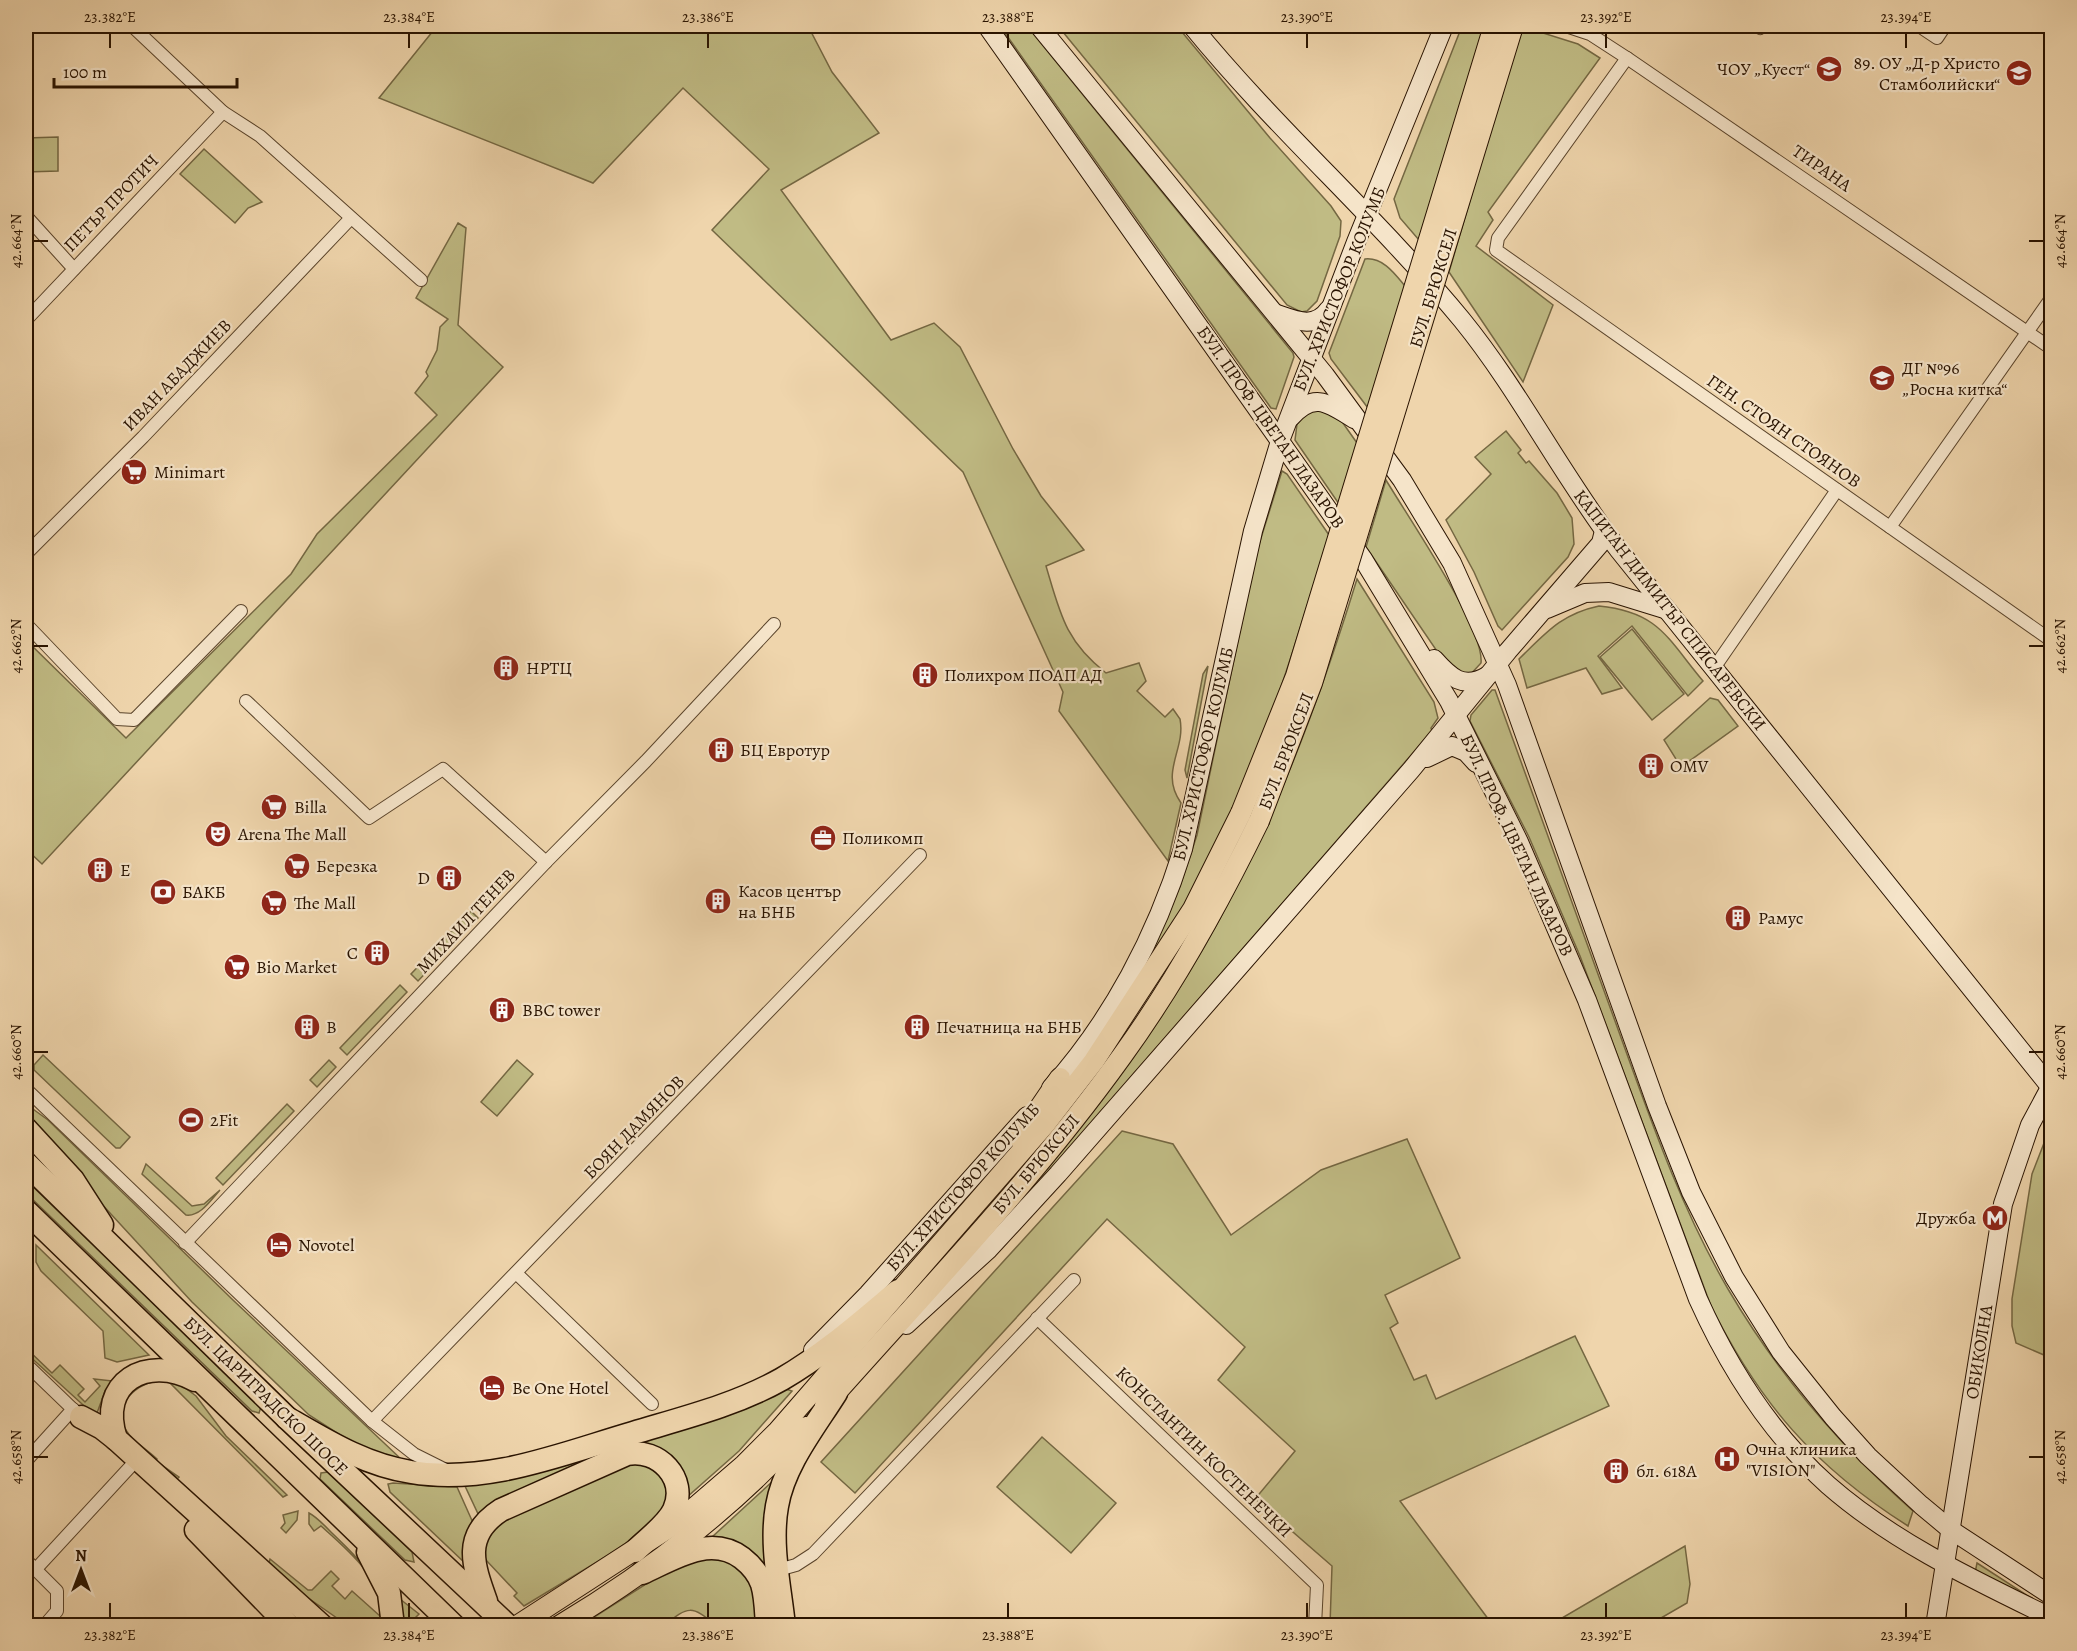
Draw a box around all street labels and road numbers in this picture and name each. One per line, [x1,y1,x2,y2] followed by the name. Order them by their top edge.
[1788,139,1857,197] street label: ТИРАНА
[58,149,164,257] street label: ПЕТЪР ПРОТИЧ
[1287,183,1391,395] street label: БУЛ. ХРИСТОФОР КОЛУМБ
[1403,225,1463,351] street label: БУЛ. БРЮКСЕЛ
[117,314,237,436] street label: ИВАН АБАДЖИЕВ
[1192,321,1350,533] street label: БУЛ. ПРОФ. ЦВЕТАН ЛАЗАРОВ
[1702,369,1866,493] street label: ГЕН. СТОЯН СТОЯНОВ
[1568,485,1772,735] street label: КАПИТАН ДИМИТЪР СПИСАРЕВСКИ
[1167,645,1239,863] street label: БУЛ. ХРИСТОФОР КОЛУМБ
[1253,689,1319,813] street label: БУЛ. БРЮКСЕЛ
[1455,730,1579,960] street label: БУЛ. ПРОФ. ЦВЕТАН ЛАЗАРОВ
[411,863,521,979] street label: МИХАИЛ ТЕНЕВ
[578,1070,690,1184] street label: БОЯН ДАМЯНОВ
[881,1098,1045,1276] street label: БУЛ. ХРИСТОФОР КОЛУМБ
[987,1109,1085,1219] street label: БУЛ. БРЮКСЕЛ
[1960,1303,1998,1401] street label: ОБИКОЛНА
[179,1311,353,1481] street label: БУЛ. ЦАРИГРАДСКО ШОСЕ
[1111,1361,1297,1543] street label: КОНСТАНТИН КОСТЕНЕЧКИ

